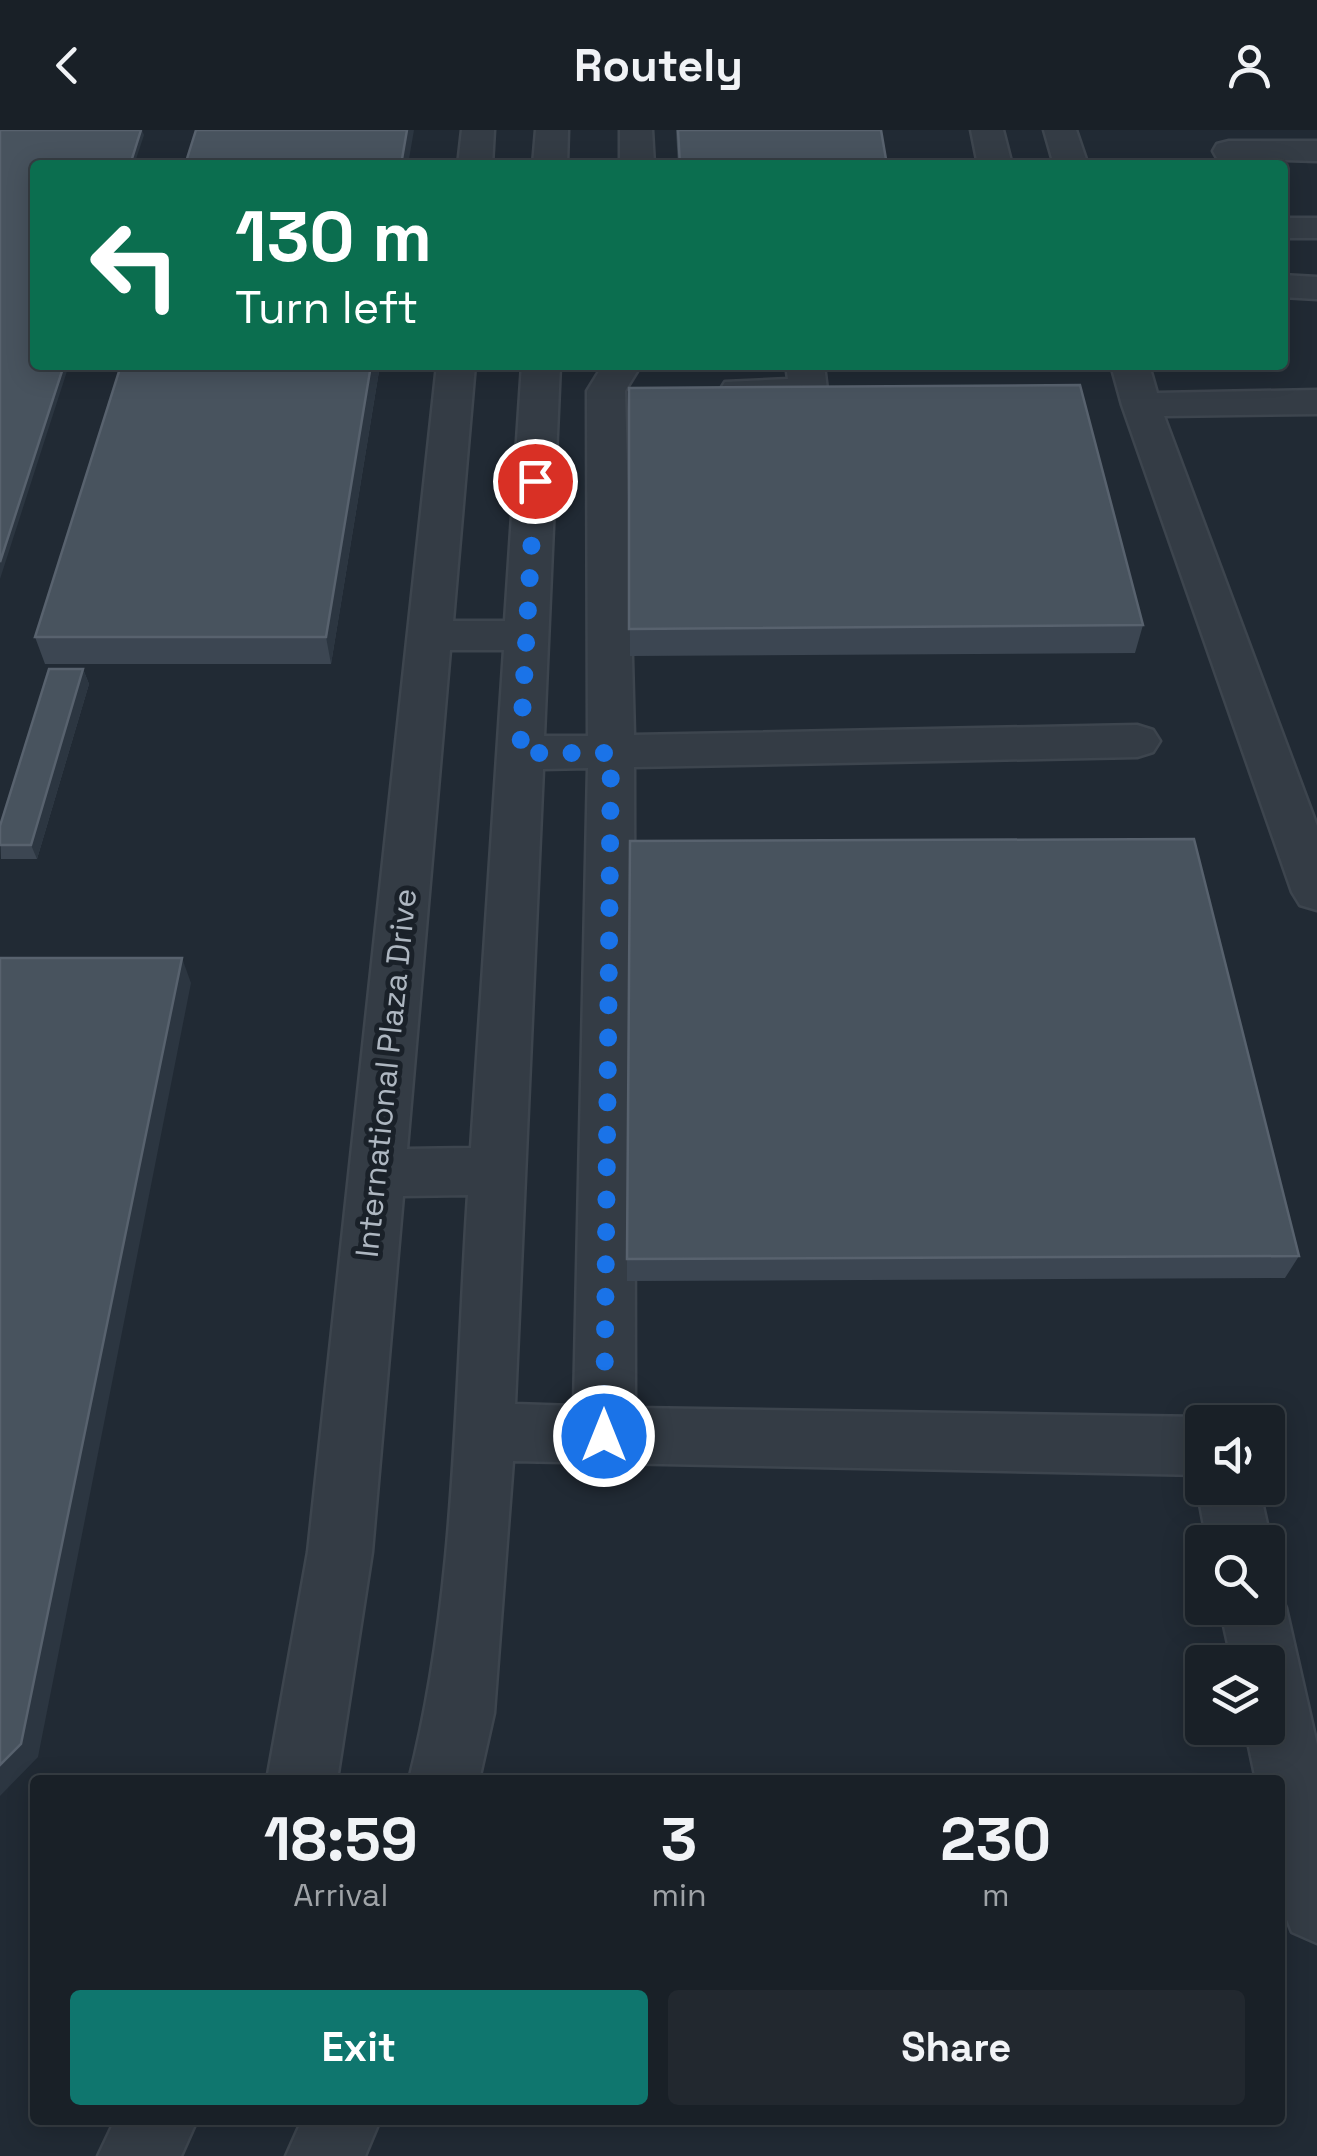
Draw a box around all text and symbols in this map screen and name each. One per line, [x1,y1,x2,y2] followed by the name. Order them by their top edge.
[574,37,743,94] text: Routely
[40,38,95,93] icon: back
[1222,38,1277,93] icon: person
[235,192,432,281] text: 130 m
[70,200,200,330] icon: left
[235,279,418,336] text: Turn left
[493,439,578,524] pin
[508,454,563,509] icon: arrive
[347,886,425,1260] street label: International Plaza Drive
[552,1384,656,1488] position arrow
[1185,1405,1285,1745] map controls
[1185,1405,1285,1505] button: sound
[1185,1525,1285,1625] button: search
[1185,1645,1285,1745] button: layers
[264,1801,418,1878] text: 18:59
[661,1801,697,1878] text: 3
[940,1801,1051,1878] text: 230
[293,1875,388,1915] text: Arrival
[652,1875,707,1915] text: min
[982,1875,1010,1915] text: m
[70,1990,648,2105] button: Exit
[668,1990,1245,2105] button: Share

